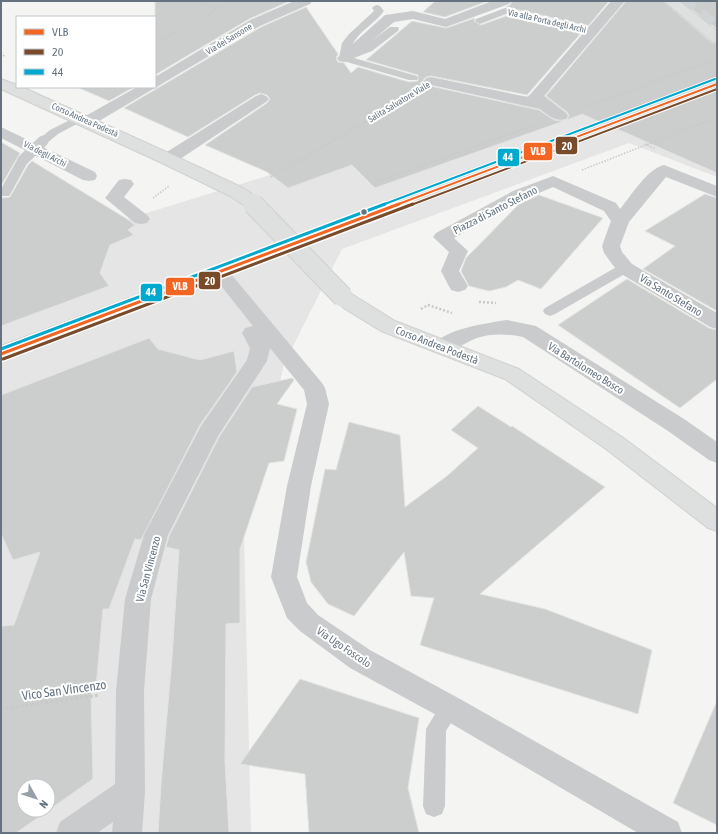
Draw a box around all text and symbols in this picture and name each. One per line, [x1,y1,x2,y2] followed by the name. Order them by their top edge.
[507,7,587,35] street label: Via alla Porta degli Archi
[16,16,156,88] legend
[204,21,254,57] street label: Via dei Sansone
[52,25,69,39] text: VLB
[52,45,64,59] text: 20
[52,65,64,79] text: 44
[366,80,432,124] street label: Salita Salvatore Viale
[50,101,120,139] street label: Corso Andrea Podestà
[555,136,578,155] line badge: 20
[22,139,68,169] street label: Via degli Archi
[562,140,572,152] text: 20
[523,142,553,161] line badge: VLB
[530,145,546,157] text: VLB
[497,148,520,167] line badge: 44
[502,151,513,163] text: 44
[451,184,539,236] street label: Piazza di Santo Stefano
[359,207,369,217] unlabelled marker
[198,271,221,290] line badge: 20
[638,272,704,318] street label: Via Santo Stefano
[205,275,215,287] text: 20
[165,277,195,296] line badge: VLB
[172,280,188,292] text: VLB
[140,283,163,302] line badge: 44
[145,286,156,298] text: 44
[394,324,480,366] street label: Corso Andrea Podestà
[546,340,626,396] street label: Via Bartolomeo Bosco
[133,535,163,603] street label: Via San Vincenzo
[315,624,373,670] street label: Via Ugo Foscolo
[21,677,107,703] street label: Vico San Vincenzo
[16,778,56,818] north arrow
[37,798,50,811] text: N

